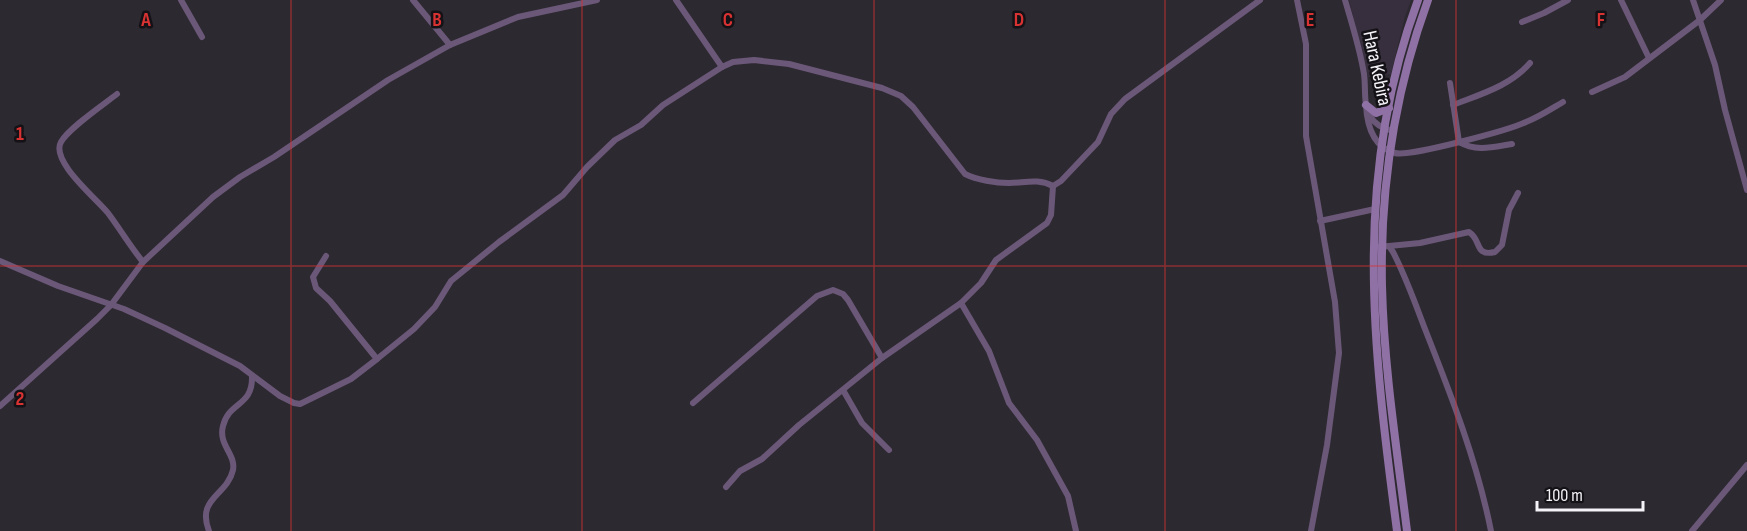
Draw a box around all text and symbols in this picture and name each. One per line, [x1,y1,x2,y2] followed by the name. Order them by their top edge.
[140,8,151,32] text: A
[432,8,442,32] text: B
[723,8,733,32] text: C
[1014,8,1024,32] text: D
[1306,8,1314,32] text: E
[1597,8,1605,32] text: F
[1357,29,1397,108] street label: Hara Kebira
[16,122,24,146] text: 1
[16,387,24,411] text: 2
[1537,474,1644,512] scale bar
[1546,485,1583,506] text: 100 m

